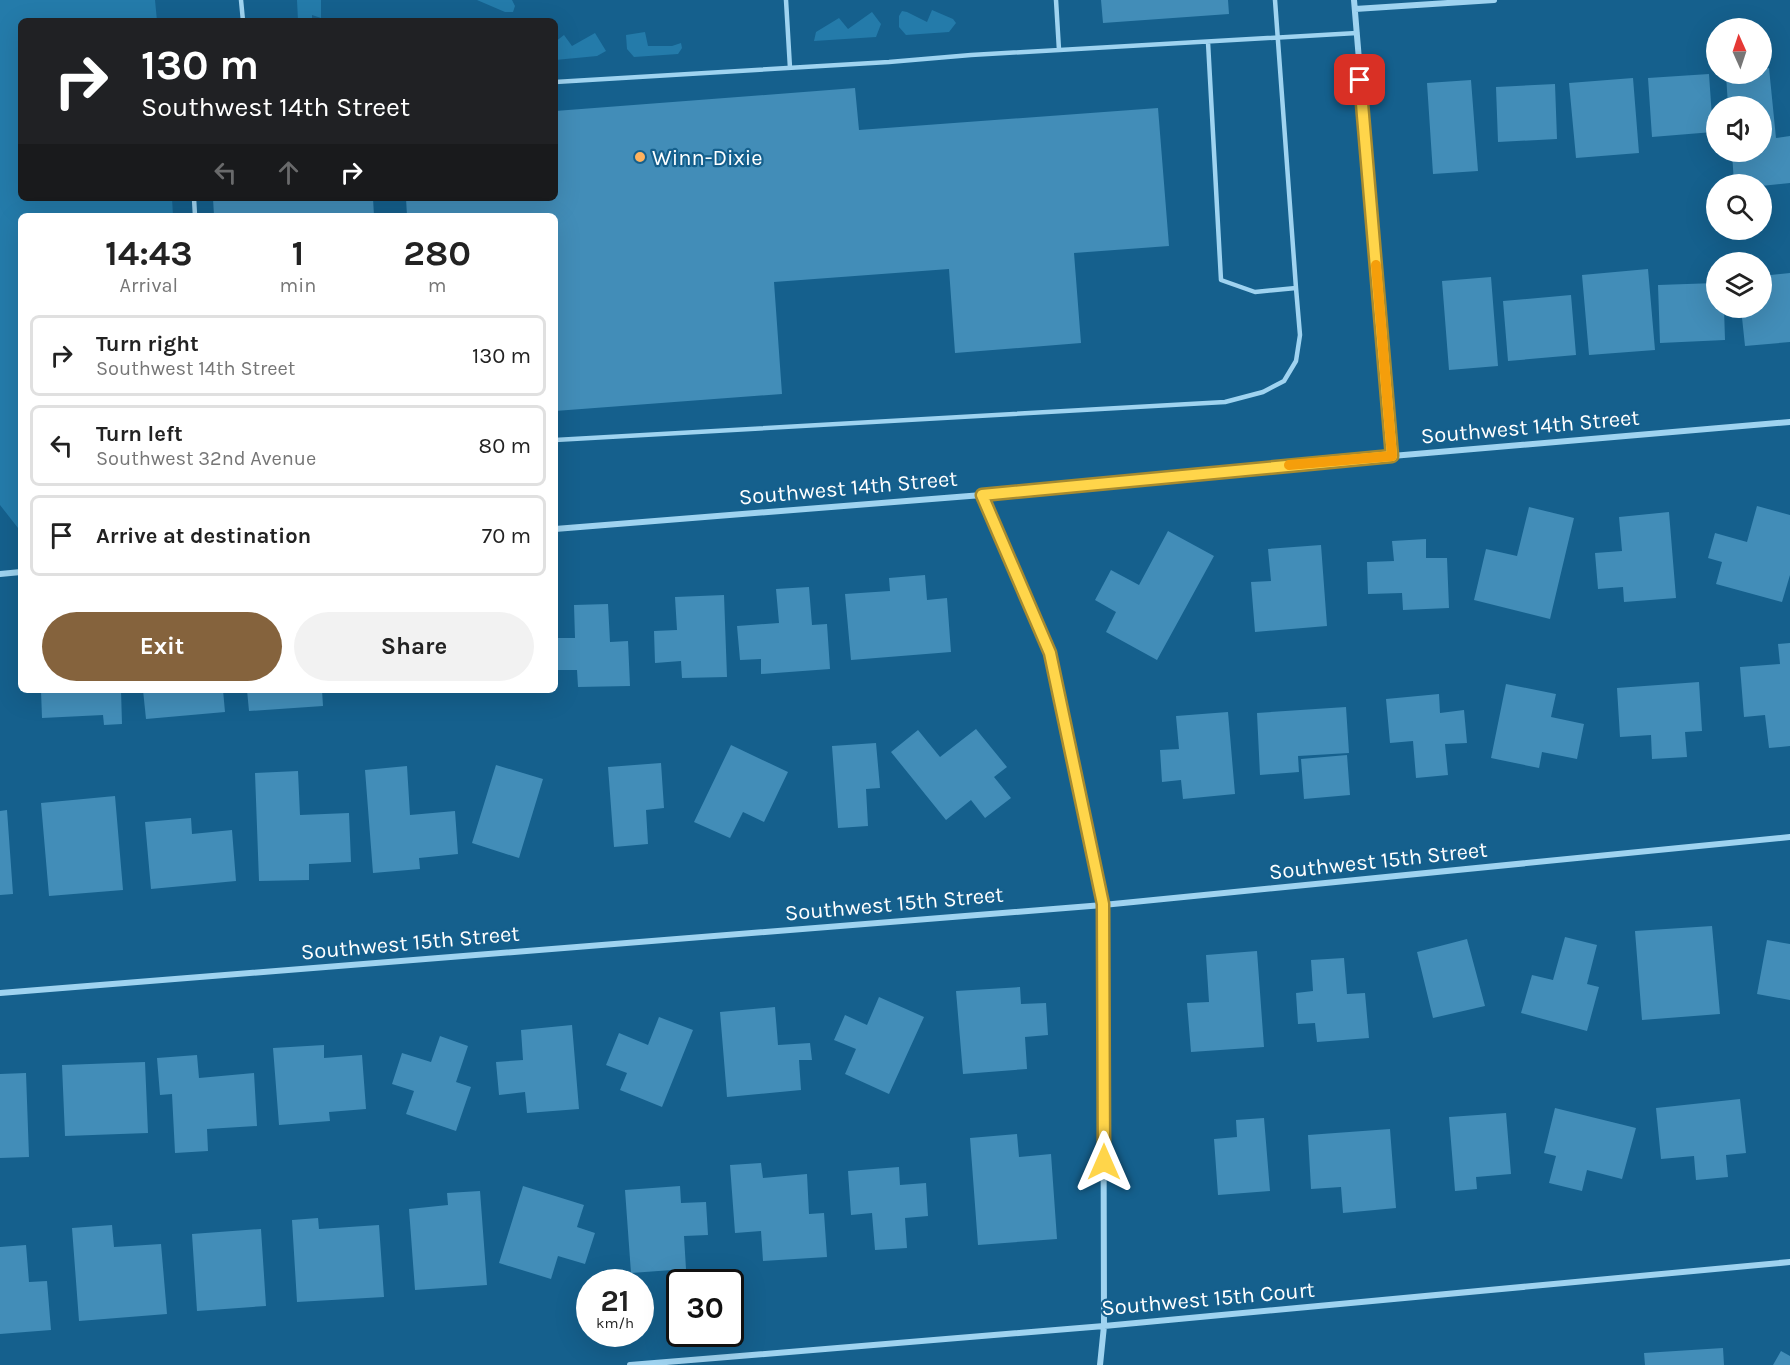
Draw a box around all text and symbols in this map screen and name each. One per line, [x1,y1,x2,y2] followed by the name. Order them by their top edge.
[1706,18,1772,84] north arrow
[1706,18,1772,318] map controls
[141,40,259,90] text: 130 m
[42,42,120,120] icon: right
[1334,54,1385,105] pin
[1343,63,1376,96] icon: arrive
[141,91,410,123] text: Southwest 14th Street
[1706,96,1772,162] button: sound
[652,145,763,171] place label: Winn-Dixie
[633,150,647,164] marker: Winn-Dixie
[209,156,242,189] icon: left
[272,156,305,189] icon: ahead
[335,156,368,189] icon: right
[1706,174,1772,240] button: search
[105,232,193,274] text: 14:43
[292,232,304,274] text: 1
[403,232,471,274] text: 280
[1706,252,1772,318] button: layers
[120,274,178,297] text: Arrival
[280,274,316,297] text: min
[428,274,447,297] text: m
[96,331,199,357] text: Turn right
[45,339,78,372] icon: right
[472,343,531,369] text: 130 m
[96,357,295,380] text: Southwest 14th Street
[1420,404,1640,449] street label: Southwest 14th Street
[96,421,183,447] text: Turn left
[45,429,78,462] icon: left
[479,433,531,459] text: 80 m
[96,447,316,470] text: Southwest 32nd Avenue
[738,465,958,510] street label: Southwest 14th Street
[45,519,78,552] icon: arrive
[96,523,311,549] text: Arrive at destination
[482,523,531,549] text: 70 m
[42,612,282,681] button: Exit
[294,612,534,681] button: Share
[1268,837,1489,885] street label: Southwest 15th Street
[784,881,1004,927] street label: Southwest 15th Street
[300,920,520,966] street label: Southwest 15th Street
[1072,1130,1136,1194] position arrow
[666,1269,744,1347] speed limit sign: 30
[1100,1277,1316,1321] street label: Southwest 15th Court
[601,1283,629,1319] text: 21
[596,1314,634,1332] text: km/h

